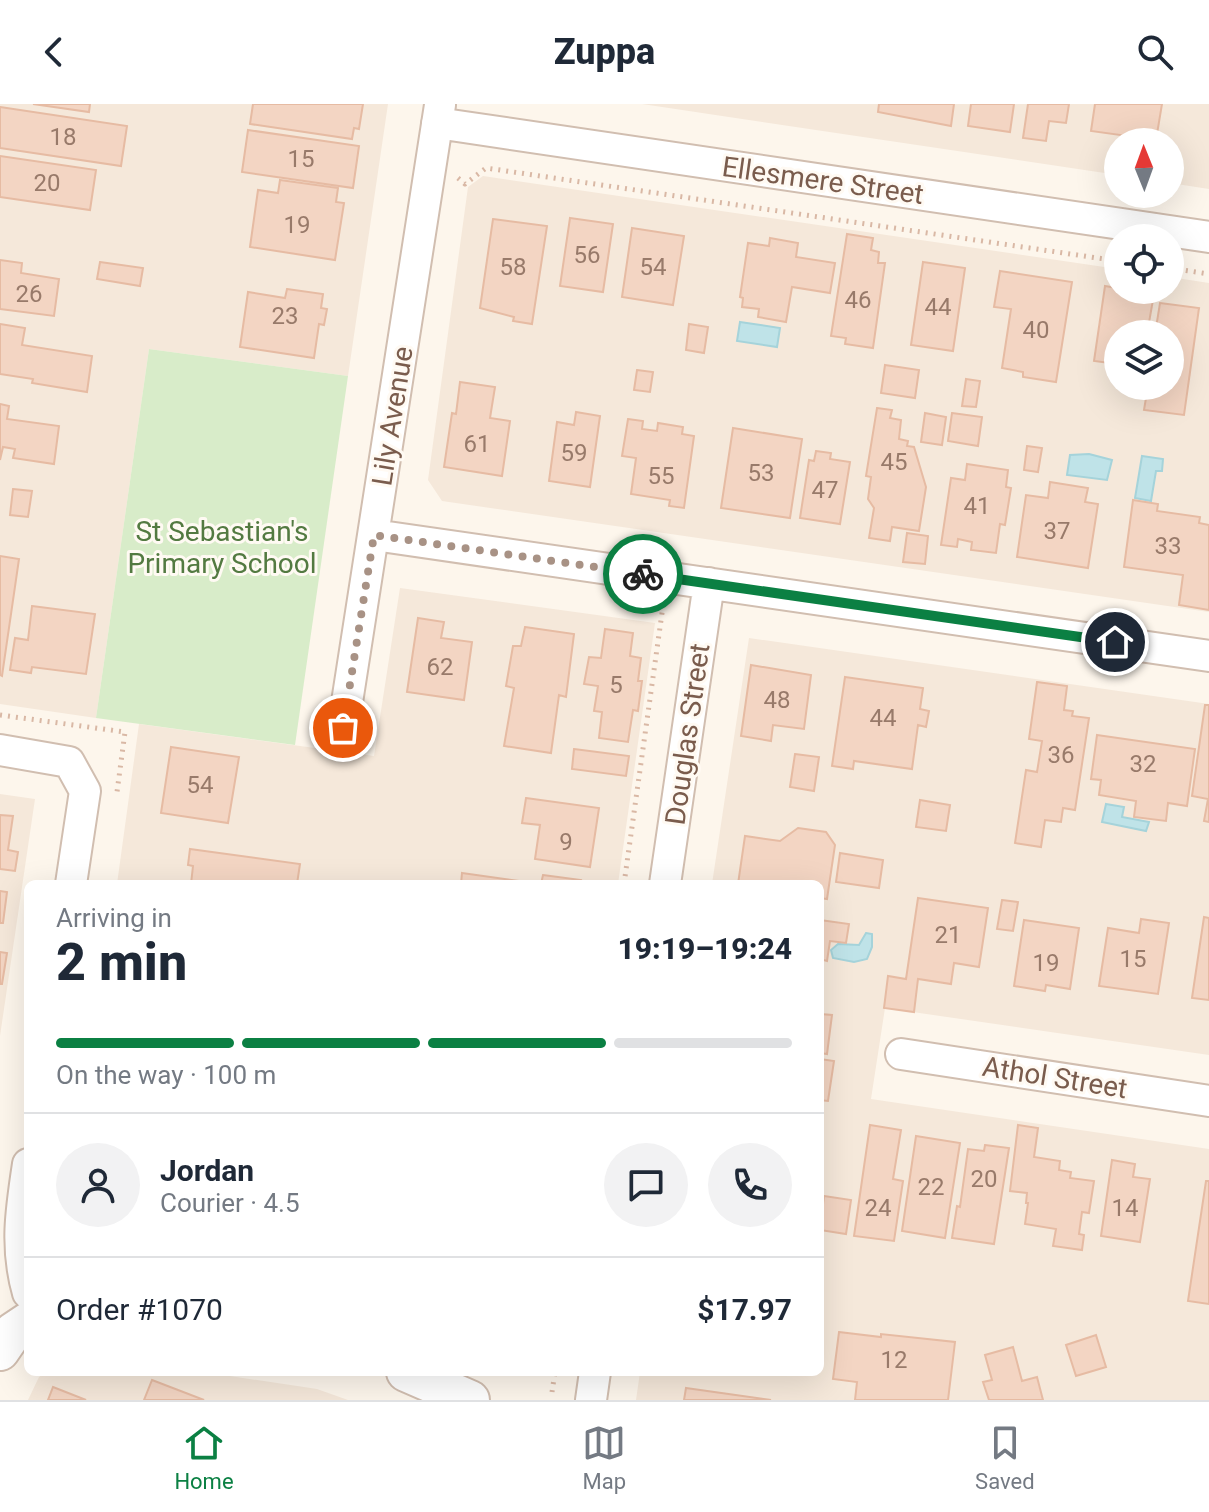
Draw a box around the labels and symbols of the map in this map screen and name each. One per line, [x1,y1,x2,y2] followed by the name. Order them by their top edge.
[50,123,76,151] house number: 18
[1104,128,1184,208] north arrow
[288,145,314,173] house number: 15
[720,150,926,211] street label: Ellesmere Street
[34,169,60,197] house number: 20
[284,211,310,239] house number: 19
[574,241,600,269] house number: 56
[500,253,526,281] house number: 58
[640,253,666,281] house number: 54
[16,280,42,308] house number: 26
[845,286,871,314] house number: 46
[925,293,951,321] house number: 44
[272,302,298,330] house number: 23
[1023,316,1049,344] house number: 40
[365,344,420,488] street label: Lily Avenue
[464,430,490,458] house number: 61
[561,439,587,467] house number: 59
[881,448,907,476] house number: 45
[748,459,774,487] house number: 53
[648,462,674,490] house number: 55
[812,476,838,504] house number: 47
[964,492,990,520] house number: 41
[127,515,317,580] park label: St Sebastian's Primary School
[1044,517,1070,545] house number: 37
[1155,532,1181,560] house number: 33
[603,534,683,614] courier
[1081,608,1149,676] pin
[658,641,717,827] street label: Douglas Street
[427,653,453,681] house number: 62
[609,671,623,699] house number: 5
[764,686,790,714] house number: 48
[309,694,377,762] pin
[870,704,896,732] house number: 44
[1048,741,1074,769] house number: 36
[1130,750,1156,778] house number: 32
[187,771,213,799] house number: 54
[559,828,573,856] house number: 9
[935,921,961,949] house number: 21
[1120,945,1146,973] house number: 15
[1033,949,1059,977] house number: 19
[980,1050,1130,1105] street label: Athol Street
[971,1165,997,1193] house number: 20
[918,1173,944,1201] house number: 22
[865,1194,891,1222] house number: 24
[1112,1194,1138,1222] house number: 14
[881,1346,907,1374] house number: 12

